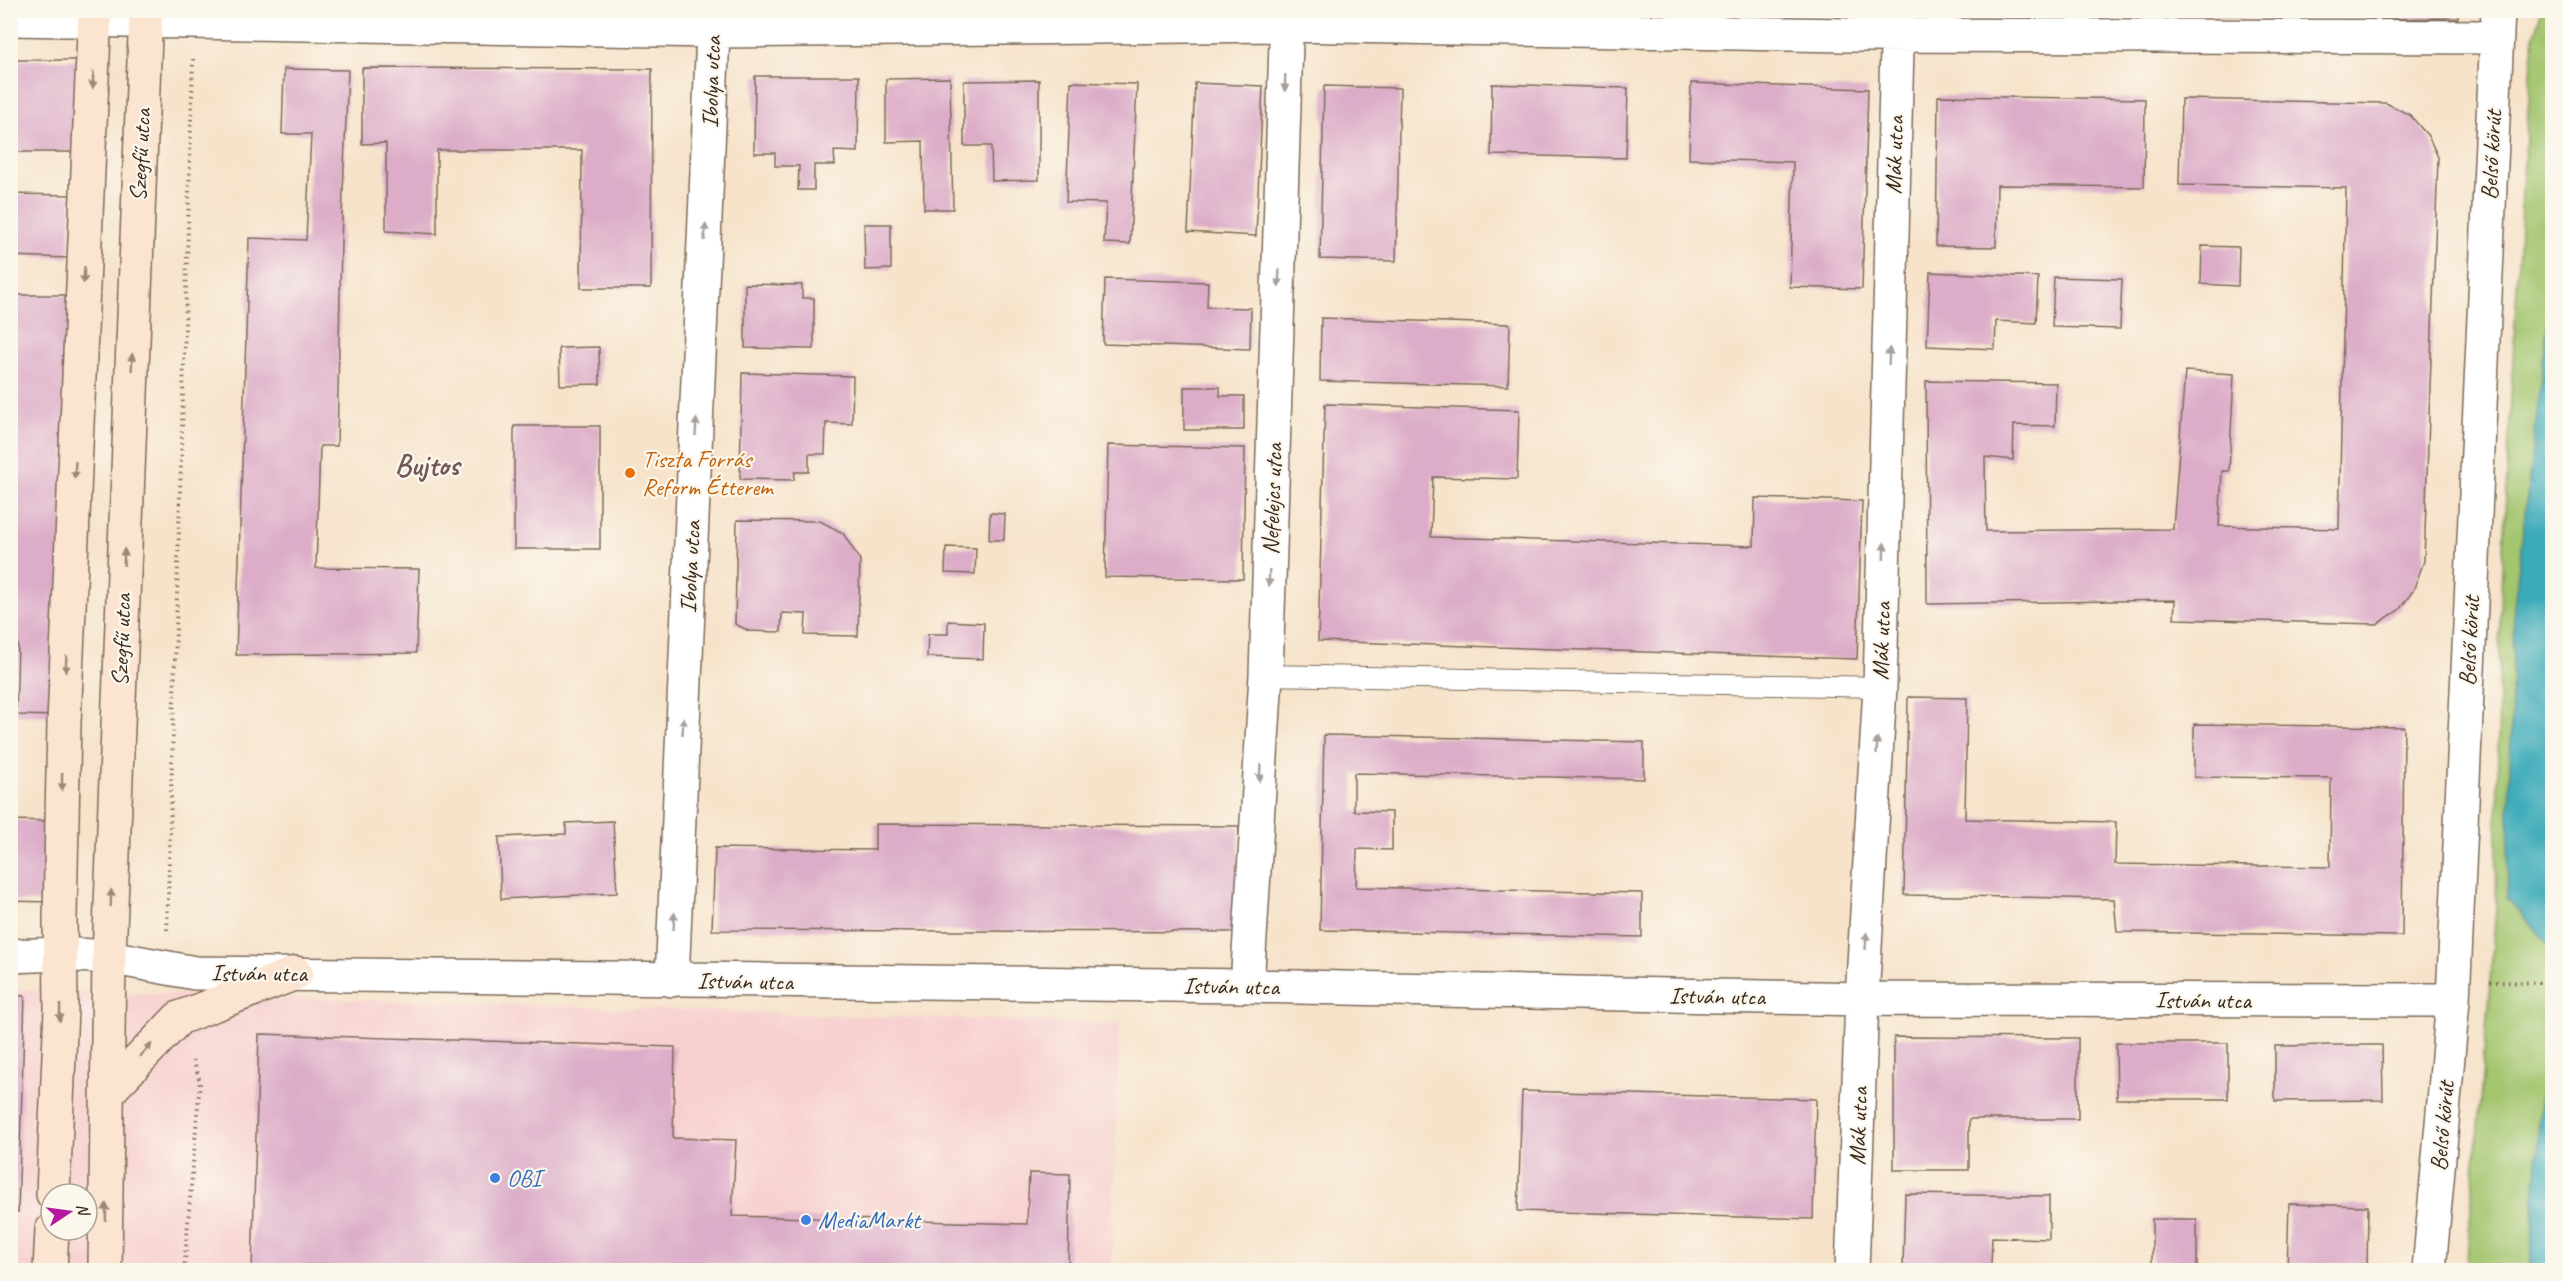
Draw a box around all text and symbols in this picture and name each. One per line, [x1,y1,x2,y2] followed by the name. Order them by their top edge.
[694,34,728,129] street label: Ibolya utca
[88,70,97,89] one-way arrow
[1280,74,1290,93] one-way arrow
[123,107,157,202] street label: Szegfű utca
[2474,107,2508,201] street label: Belső körút
[1878,114,1910,194] street label: Mák utca
[700,222,709,241] one-way arrow
[79,265,88,284] one-way arrow
[1274,268,1284,287] one-way arrow
[1884,347,1893,366] one-way arrow
[127,352,136,371] one-way arrow
[692,417,701,436] one-way arrow
[1255,441,1289,555] street label: Nefelejcs utca
[642,444,775,502] place label: Tiszta Forrás Reform Étterem
[395,446,463,484] district label: Bujtos
[70,460,80,479] one-way arrow
[623,466,637,480] marker: Tiszta Forrás Reform Étterem
[673,519,707,614] street label: Ibolya utca
[1879,542,1888,561] one-way arrow
[120,547,129,566] one-way arrow
[1265,568,1274,587] one-way arrow
[104,592,138,687] street label: Szegfű utca
[2452,593,2486,687] street label: Belső körút
[1865,600,1897,680] street label: Mák utca
[62,655,71,674] one-way arrow
[678,717,687,736] one-way arrow
[1872,737,1881,756] one-way arrow
[1255,763,1265,782] one-way arrow
[58,772,67,791] one-way arrow
[107,889,116,908] one-way arrow
[670,912,679,931] one-way arrow
[1861,931,1870,950] one-way arrow
[211,958,308,988] street label: István utca
[697,965,795,997] street label: István utca
[1183,970,1281,1002] street label: István utca
[1669,980,1767,1012] street label: István utca
[2155,985,2252,1015] street label: István utca
[56,1003,65,1022] one-way arrow
[139,1043,153,1057] one-way arrow
[2423,1078,2461,1172] street label: Belső körút
[1842,1085,1874,1165] street label: Mák utca
[507,1163,546,1193] place label: OBI
[488,1171,502,1185] marker: OBI
[39,1182,99,1242] north arrow
[72,1202,94,1219] text: N
[101,1203,111,1222] one-way arrow
[818,1205,922,1235] place label: MediaMarkt
[799,1213,813,1227] marker: MediaMarkt

